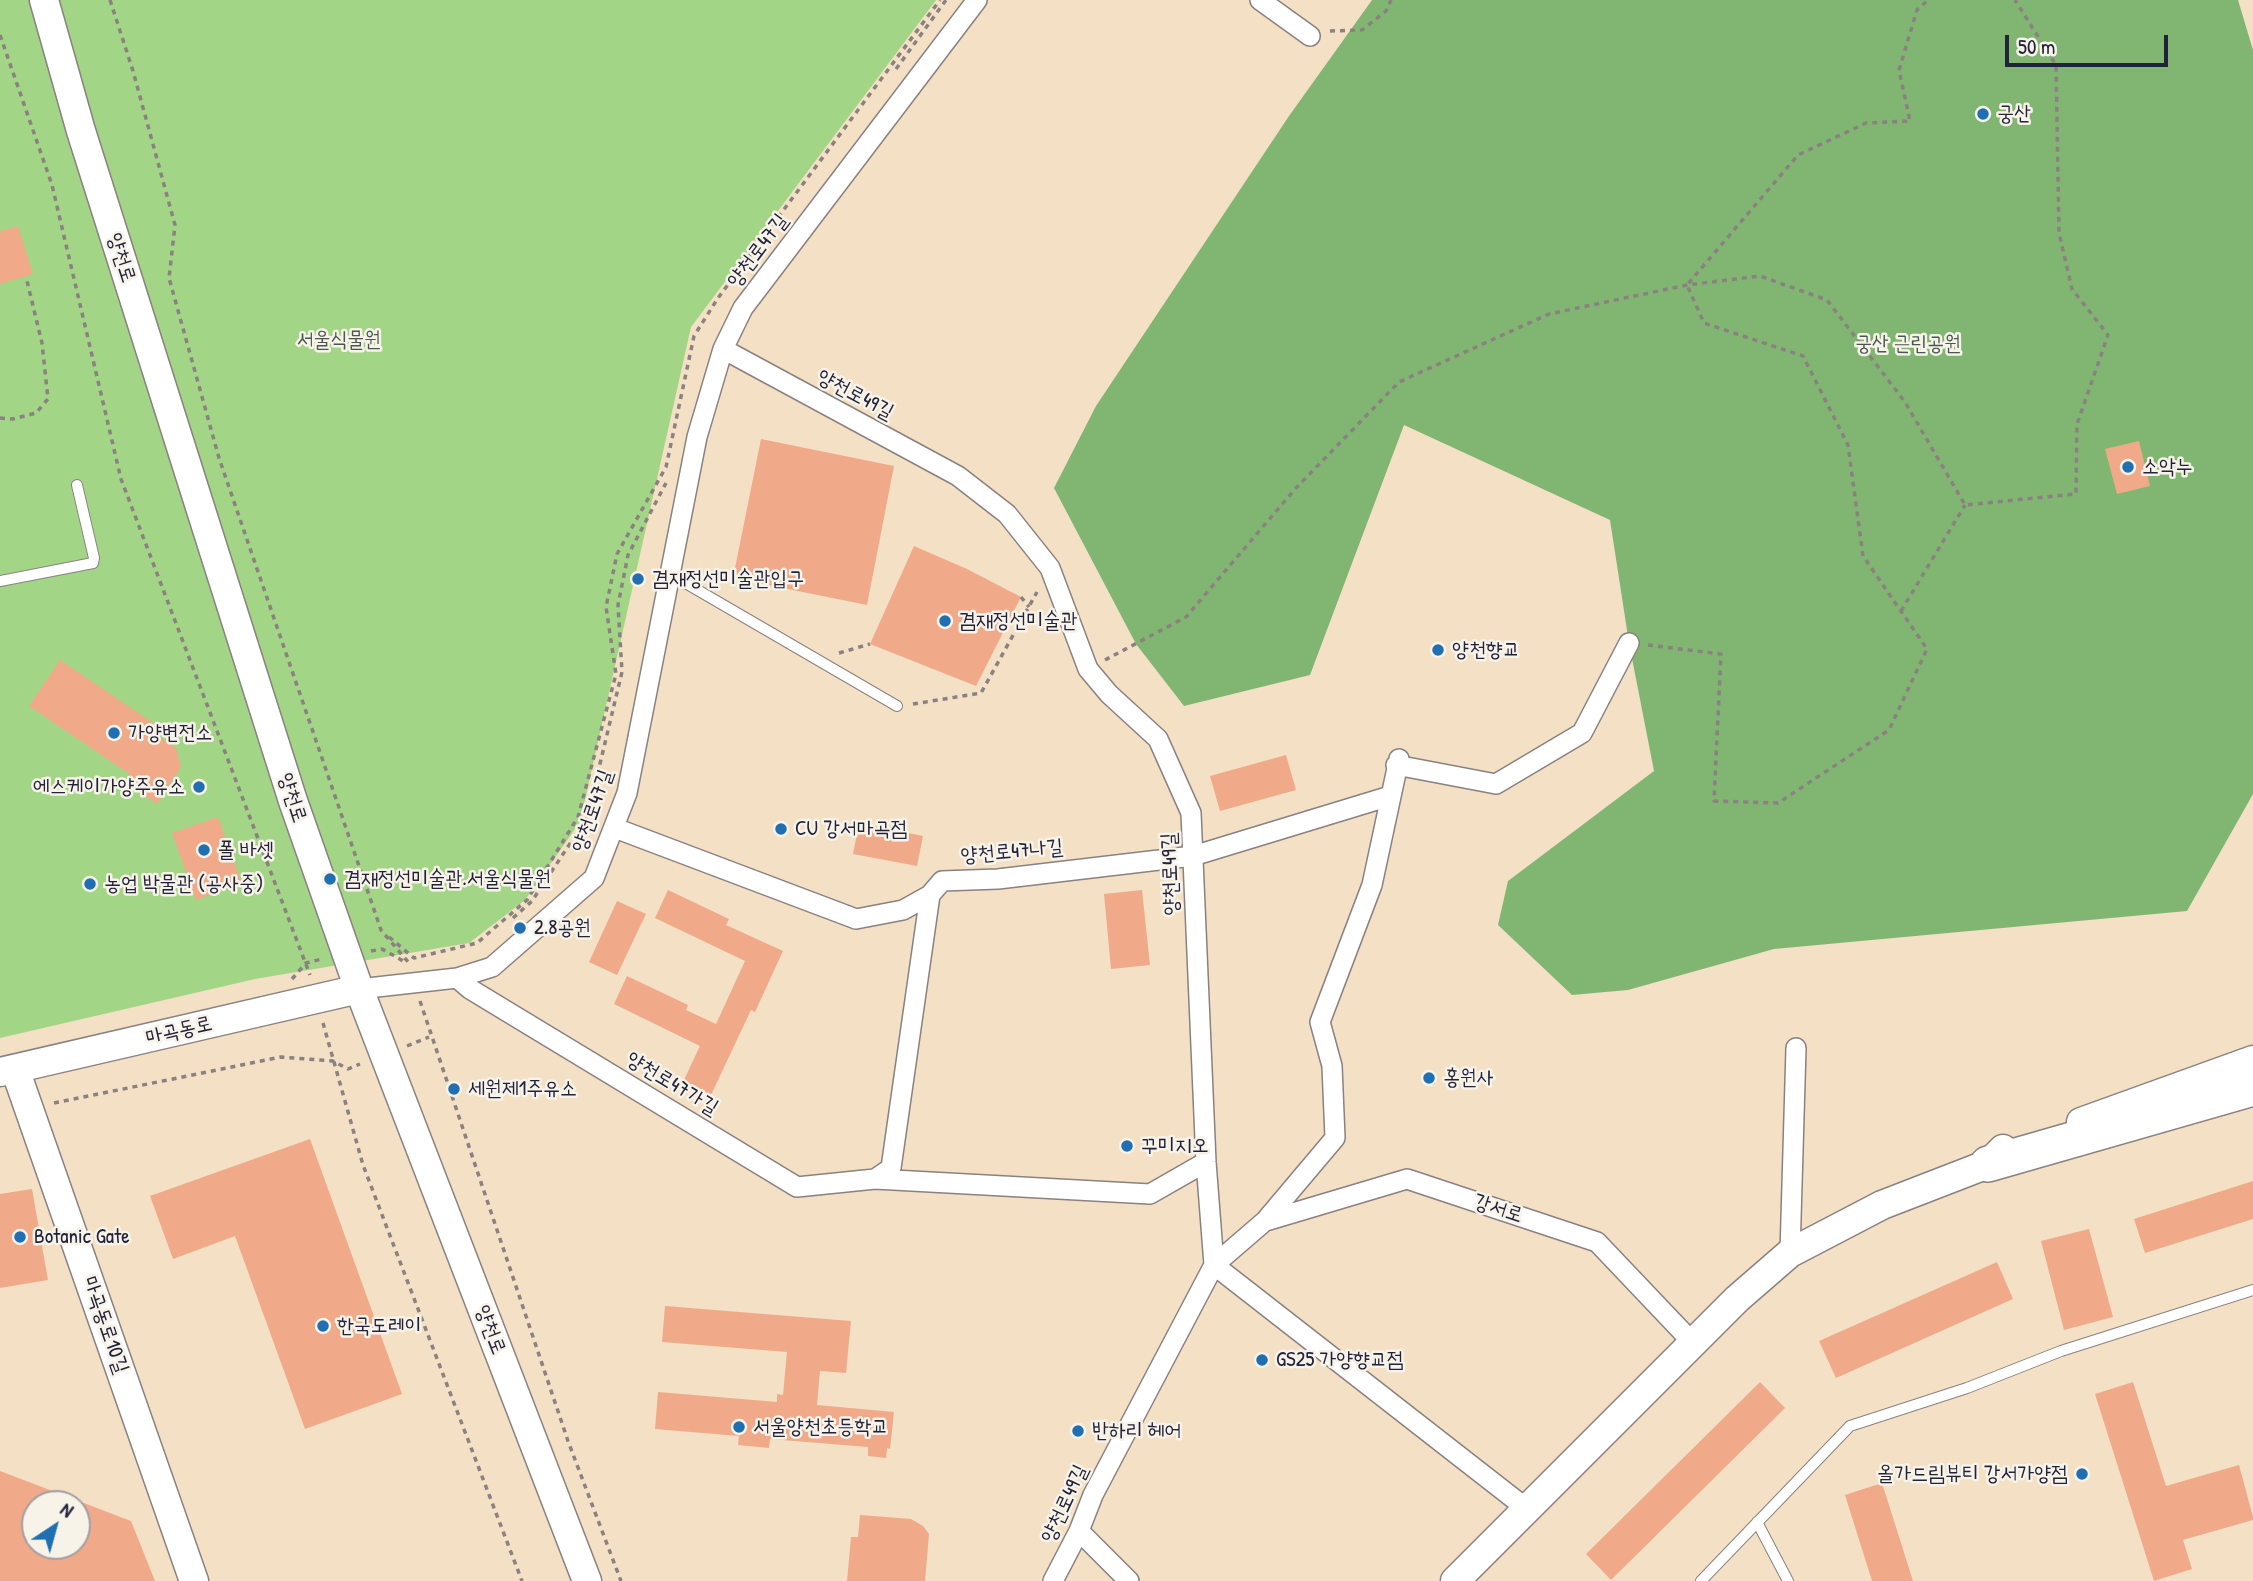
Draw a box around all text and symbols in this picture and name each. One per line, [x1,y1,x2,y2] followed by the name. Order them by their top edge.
[2008,21,2171,65] scale bar
[2018,32,2055,61] text: 50 m
[1997,101,2031,127] place label: 궁산
[1975,106,1991,122] marker: 궁산
[722,209,794,293] street label: 양천로47길
[101,230,141,286] street label: 양천로
[297,327,381,353] park label: 서울식물원
[1855,331,1961,357] park label: 궁산 근린공원
[812,364,898,426] street label: 양천로49길
[2142,454,2193,480] place label: 소악누
[2120,459,2136,475] marker: 소악누
[652,566,804,592] place label: 겸재정선미술관입구
[630,571,646,587] marker: 겸재정선미술관입구
[959,608,1077,634] place label: 겸재정선미술관
[937,613,953,629] marker: 겸재정선미술관
[1452,637,1520,663] place label: 양천향교
[1430,642,1446,658] marker: 양천향교
[128,720,212,746] place label: 가양변전소
[106,725,122,741] marker: 가양변전소
[567,766,619,856] street label: 양천로47길
[272,770,312,826] street label: 양천로
[33,774,185,800] place label: 에스케이가양주유소
[191,779,207,795] marker: 에스케이가양주유소
[795,816,907,842] place label: CU 강서마곡점
[773,821,789,837] marker: CU 강서마곡점
[1157,832,1185,916] street label: 양천로49길
[960,835,1064,869] street label: 양천로47나길
[218,837,274,863] place label: 폴 바셋
[196,842,212,858] marker: 폴 바셋
[344,866,551,892] place label: 겸재정선미술관.서울식물원
[104,871,264,897] place label: 농업 박물관 (공사중)
[322,871,338,887] marker: 겸재정선미술관.서울식물원
[82,876,98,892] marker: 농업 박물관 (공사중)
[534,915,591,941] place label: 2.8공원
[512,920,528,936] marker: 2.8공원
[143,1011,215,1051] street label: 마곡동로
[621,1047,723,1121] street label: 양천로47가길
[1443,1065,1494,1091] place label: 홍원사
[1421,1070,1437,1086] marker: 홍원사
[468,1076,577,1102] place label: 세원제1주유소
[446,1081,462,1097] marker: 세원제1주유소
[1141,1133,1209,1159] place label: 꾸미지오
[1119,1138,1135,1154] marker: 꾸미지오
[1470,1189,1526,1229] street label: 강서로
[34,1224,130,1250] place label: Botanic Gate
[12,1229,28,1245] marker: Botanic Gate
[77,1273,133,1377] street label: 마곡동로10길
[469,1302,511,1358] street label: 양천로
[337,1313,421,1339] place label: 한국도레이
[315,1318,331,1334] marker: 한국도레이
[1276,1347,1404,1373] place label: GS25 가양향교점
[1254,1352,1270,1368] marker: GS25 가양향교점
[753,1414,888,1440] place label: 서울양천초등학교
[1092,1418,1181,1444] place label: 반하리 헤어
[731,1419,747,1435] marker: 서울양천초등학교
[1070,1423,1086,1439] marker: 반하리 헤어
[1036,1461,1094,1547] street label: 양천로49길
[1877,1461,2068,1487] place label: 올가드림뷰티 강서가양점
[2074,1466,2090,1482] marker: 올가드림뷰티 강서가양점
[21,1490,91,1560] north arrow
[55,1496,79,1523] text: N

